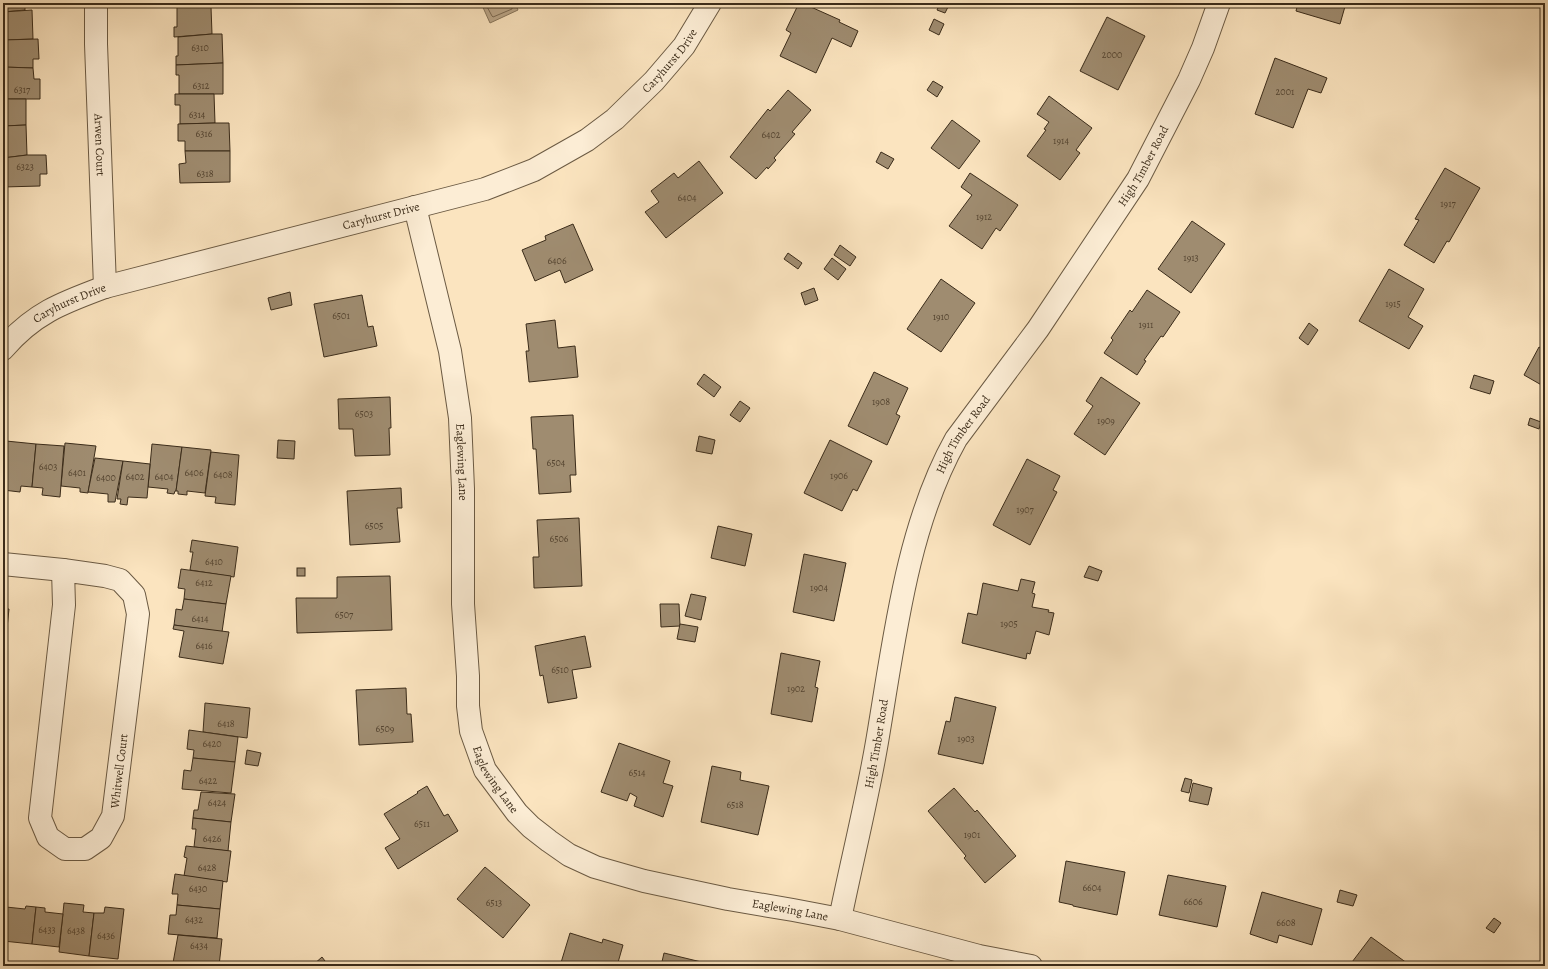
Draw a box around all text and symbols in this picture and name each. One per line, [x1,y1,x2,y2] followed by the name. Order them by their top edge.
[639,26,701,96] street label: Caryhurst Drive
[191,41,209,54] house number: 6310
[1102,48,1122,61] house number: 2000
[193,79,210,92] house number: 6312
[14,83,31,96] house number: 6317
[1276,85,1295,98] house number: 2001
[189,108,206,121] house number: 6314
[91,112,109,177] street label: Arwen Court
[1114,122,1172,209] street label: High Timber Road
[196,127,213,140] house number: 6316
[761,128,781,141] house number: 6402
[1053,134,1069,147] house number: 1914
[16,160,34,173] house number: 6323
[196,167,214,180] house number: 6318
[677,191,697,204] house number: 6404
[1440,197,1457,210] house number: 1917
[341,198,421,233] street label: Caryhurst Drive
[976,210,992,223] house number: 1912
[1183,251,1199,264] house number: 1913
[547,254,567,267] house number: 6406
[30,279,108,327] street label: Caryhurst Drive
[1385,297,1401,310] house number: 1915
[332,309,350,322] house number: 6501
[933,310,949,323] house number: 1910
[1139,318,1154,331] house number: 1911
[932,392,994,476] street label: High Timber Road
[872,395,890,408] house number: 1908
[355,407,373,420] house number: 6503
[1097,414,1115,427] house number: 1909
[452,423,471,501] street label: Eaglewing Lane
[547,456,566,469] house number: 6504
[39,460,57,473] house number: 6403
[68,466,87,479] house number: 6401
[184,466,204,479] house number: 6406
[213,468,233,481] house number: 6408
[830,469,848,482] house number: 1906
[125,470,145,483] house number: 6402
[154,470,174,483] house number: 6404
[96,471,116,484] house number: 6400
[1016,503,1035,516] house number: 1907
[365,519,383,532] house number: 6505
[550,532,569,545] house number: 6506
[205,555,223,568] house number: 6410
[195,576,213,589] house number: 6412
[810,581,828,594] house number: 1904
[335,608,354,621] house number: 6507
[191,612,209,625] house number: 6414
[1000,617,1018,630] house number: 1905
[195,639,213,652] house number: 6416
[551,663,569,676] house number: 6510
[787,682,805,695] house number: 1902
[860,697,892,790] street label: High Timber Road
[217,717,235,730] house number: 6418
[376,722,395,735] house number: 6509
[957,732,975,745] house number: 1903
[106,733,132,810] street label: Whitwell Court
[202,737,222,750] house number: 6420
[469,743,522,816] street label: Eaglewing Lane
[629,766,646,779] house number: 6514
[199,774,218,787] house number: 6422
[208,796,227,809] house number: 6424
[726,798,744,811] house number: 6518
[414,817,430,830] house number: 6511
[964,828,981,841] house number: 1901
[203,832,222,845] house number: 6426
[198,861,217,874] house number: 6428
[1082,881,1102,894] house number: 6604
[189,882,207,895] house number: 6430
[751,895,830,925] street label: Eaglewing Lane
[1183,895,1203,908] house number: 6606
[486,896,502,909] house number: 6513
[185,913,203,926] house number: 6432
[1276,916,1296,929] house number: 6608
[38,923,56,936] house number: 6433
[67,924,85,937] house number: 6438
[97,929,115,942] house number: 6436
[190,939,208,952] house number: 6434

